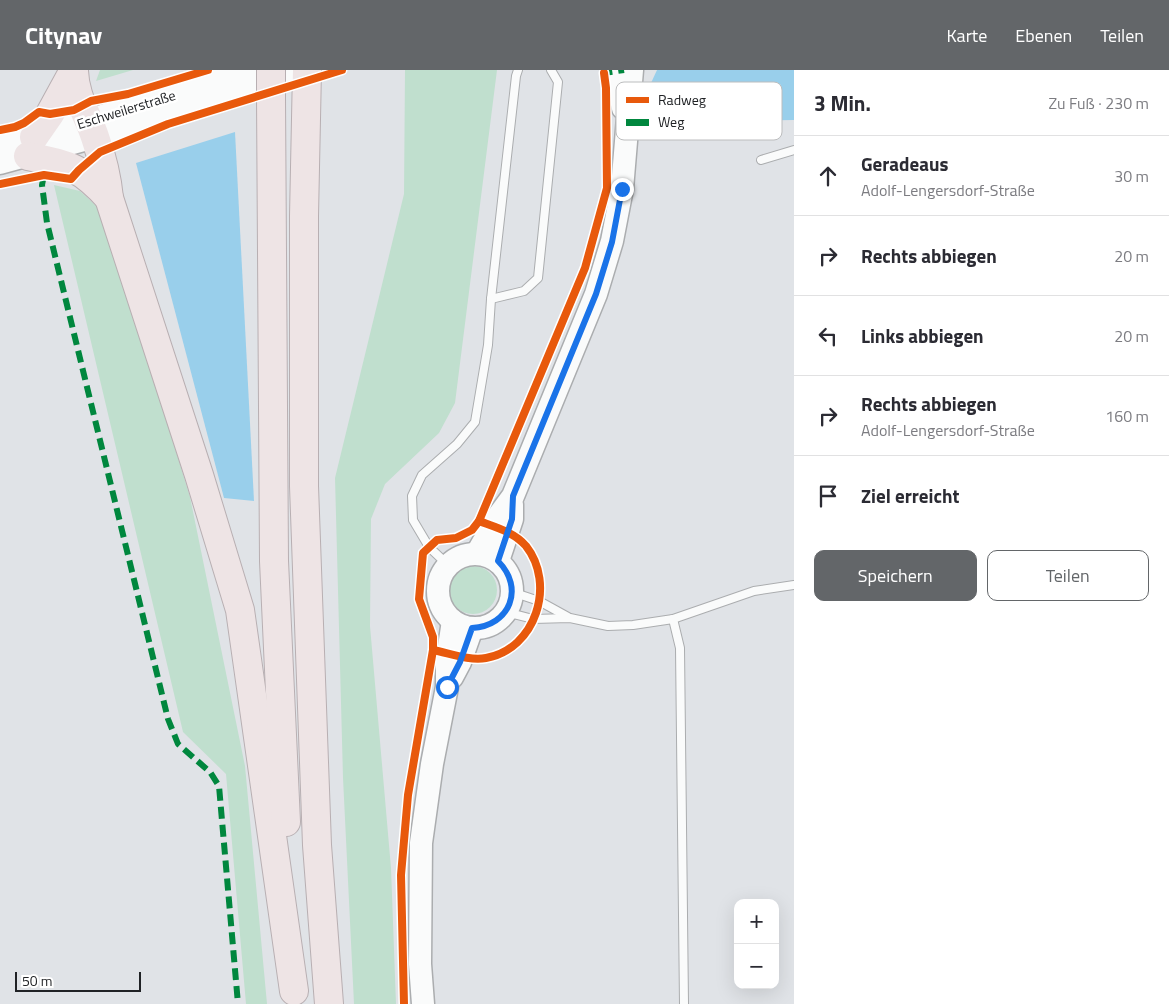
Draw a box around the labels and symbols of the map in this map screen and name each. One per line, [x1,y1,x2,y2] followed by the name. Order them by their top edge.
[616,82,782,140] legend
[74,84,178,134] street label: Eschweilerstraße
[658,89,706,110] text: Radweg
[658,111,684,132] text: Weg
[611,178,634,201] route end
[436,676,459,699] route start
[15,969,141,992] scale bar

